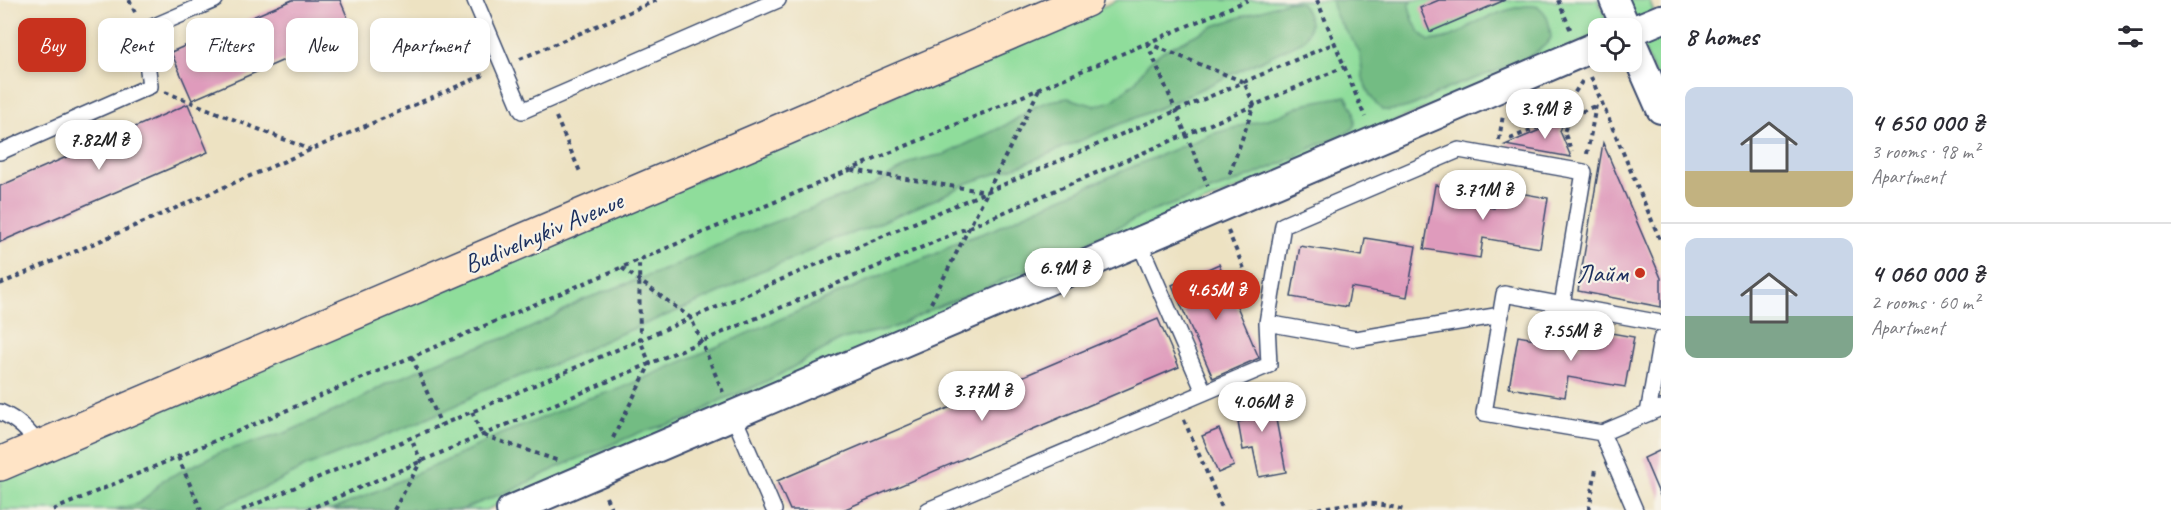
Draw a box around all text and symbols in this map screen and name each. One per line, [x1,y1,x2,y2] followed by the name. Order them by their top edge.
[18,18,86,72] chip: Buy
[98,18,174,72] chip: Rent
[186,18,274,72] chip: Filters
[286,18,358,72] chip: New
[370,18,490,72] chip: Apartment
[1588,18,1642,72] map controls
[1588,18,1642,72] button: locate
[1685,20,1758,53] text: 8 homes
[2114,20,2147,53] icon: filters
[1496,89,1594,140] pin: 3.9M ₴
[1520,96,1570,121] text: 3.9M ₴
[1871,106,1984,139] text: 4 650 000 ₴
[1733,111,1805,183] icon: home
[44,120,154,171] pin: 7.82M ₴
[69,127,129,152] text: 7.82M ₴
[1871,139,1979,164] text: 3 rooms · 98 m²
[1871,164,1944,189] text: Apartment
[1428,170,1538,221] pin: 3.71M ₴
[1453,177,1513,202] text: 3.71M ₴
[459,183,630,281] street label: Budivelnykiv Avenue
[1015,248,1113,299] pin: 6.9M ₴
[1039,255,1089,280] text: 6.9M ₴
[1576,257,1629,290] place label: Лайм
[1871,257,1984,290] text: 4 060 000 ₴
[1733,262,1805,334] icon: home
[1633,266,1647,280] marker: Лайм
[1161,270,1271,321] pin: 4.65M ₴
[1186,277,1246,302] text: 4.65M ₴
[1871,290,1979,315] text: 2 rooms · 60 m²
[1516,311,1626,362] pin: 7.55M ₴
[1871,315,1944,340] text: Apartment
[1542,318,1600,343] text: 7.55M ₴
[927,371,1037,422] pin: 3.77M ₴
[952,378,1012,403] text: 3.77M ₴
[1207,382,1317,433] pin: 4.06M ₴
[1232,389,1292,414] text: 4.06M ₴

